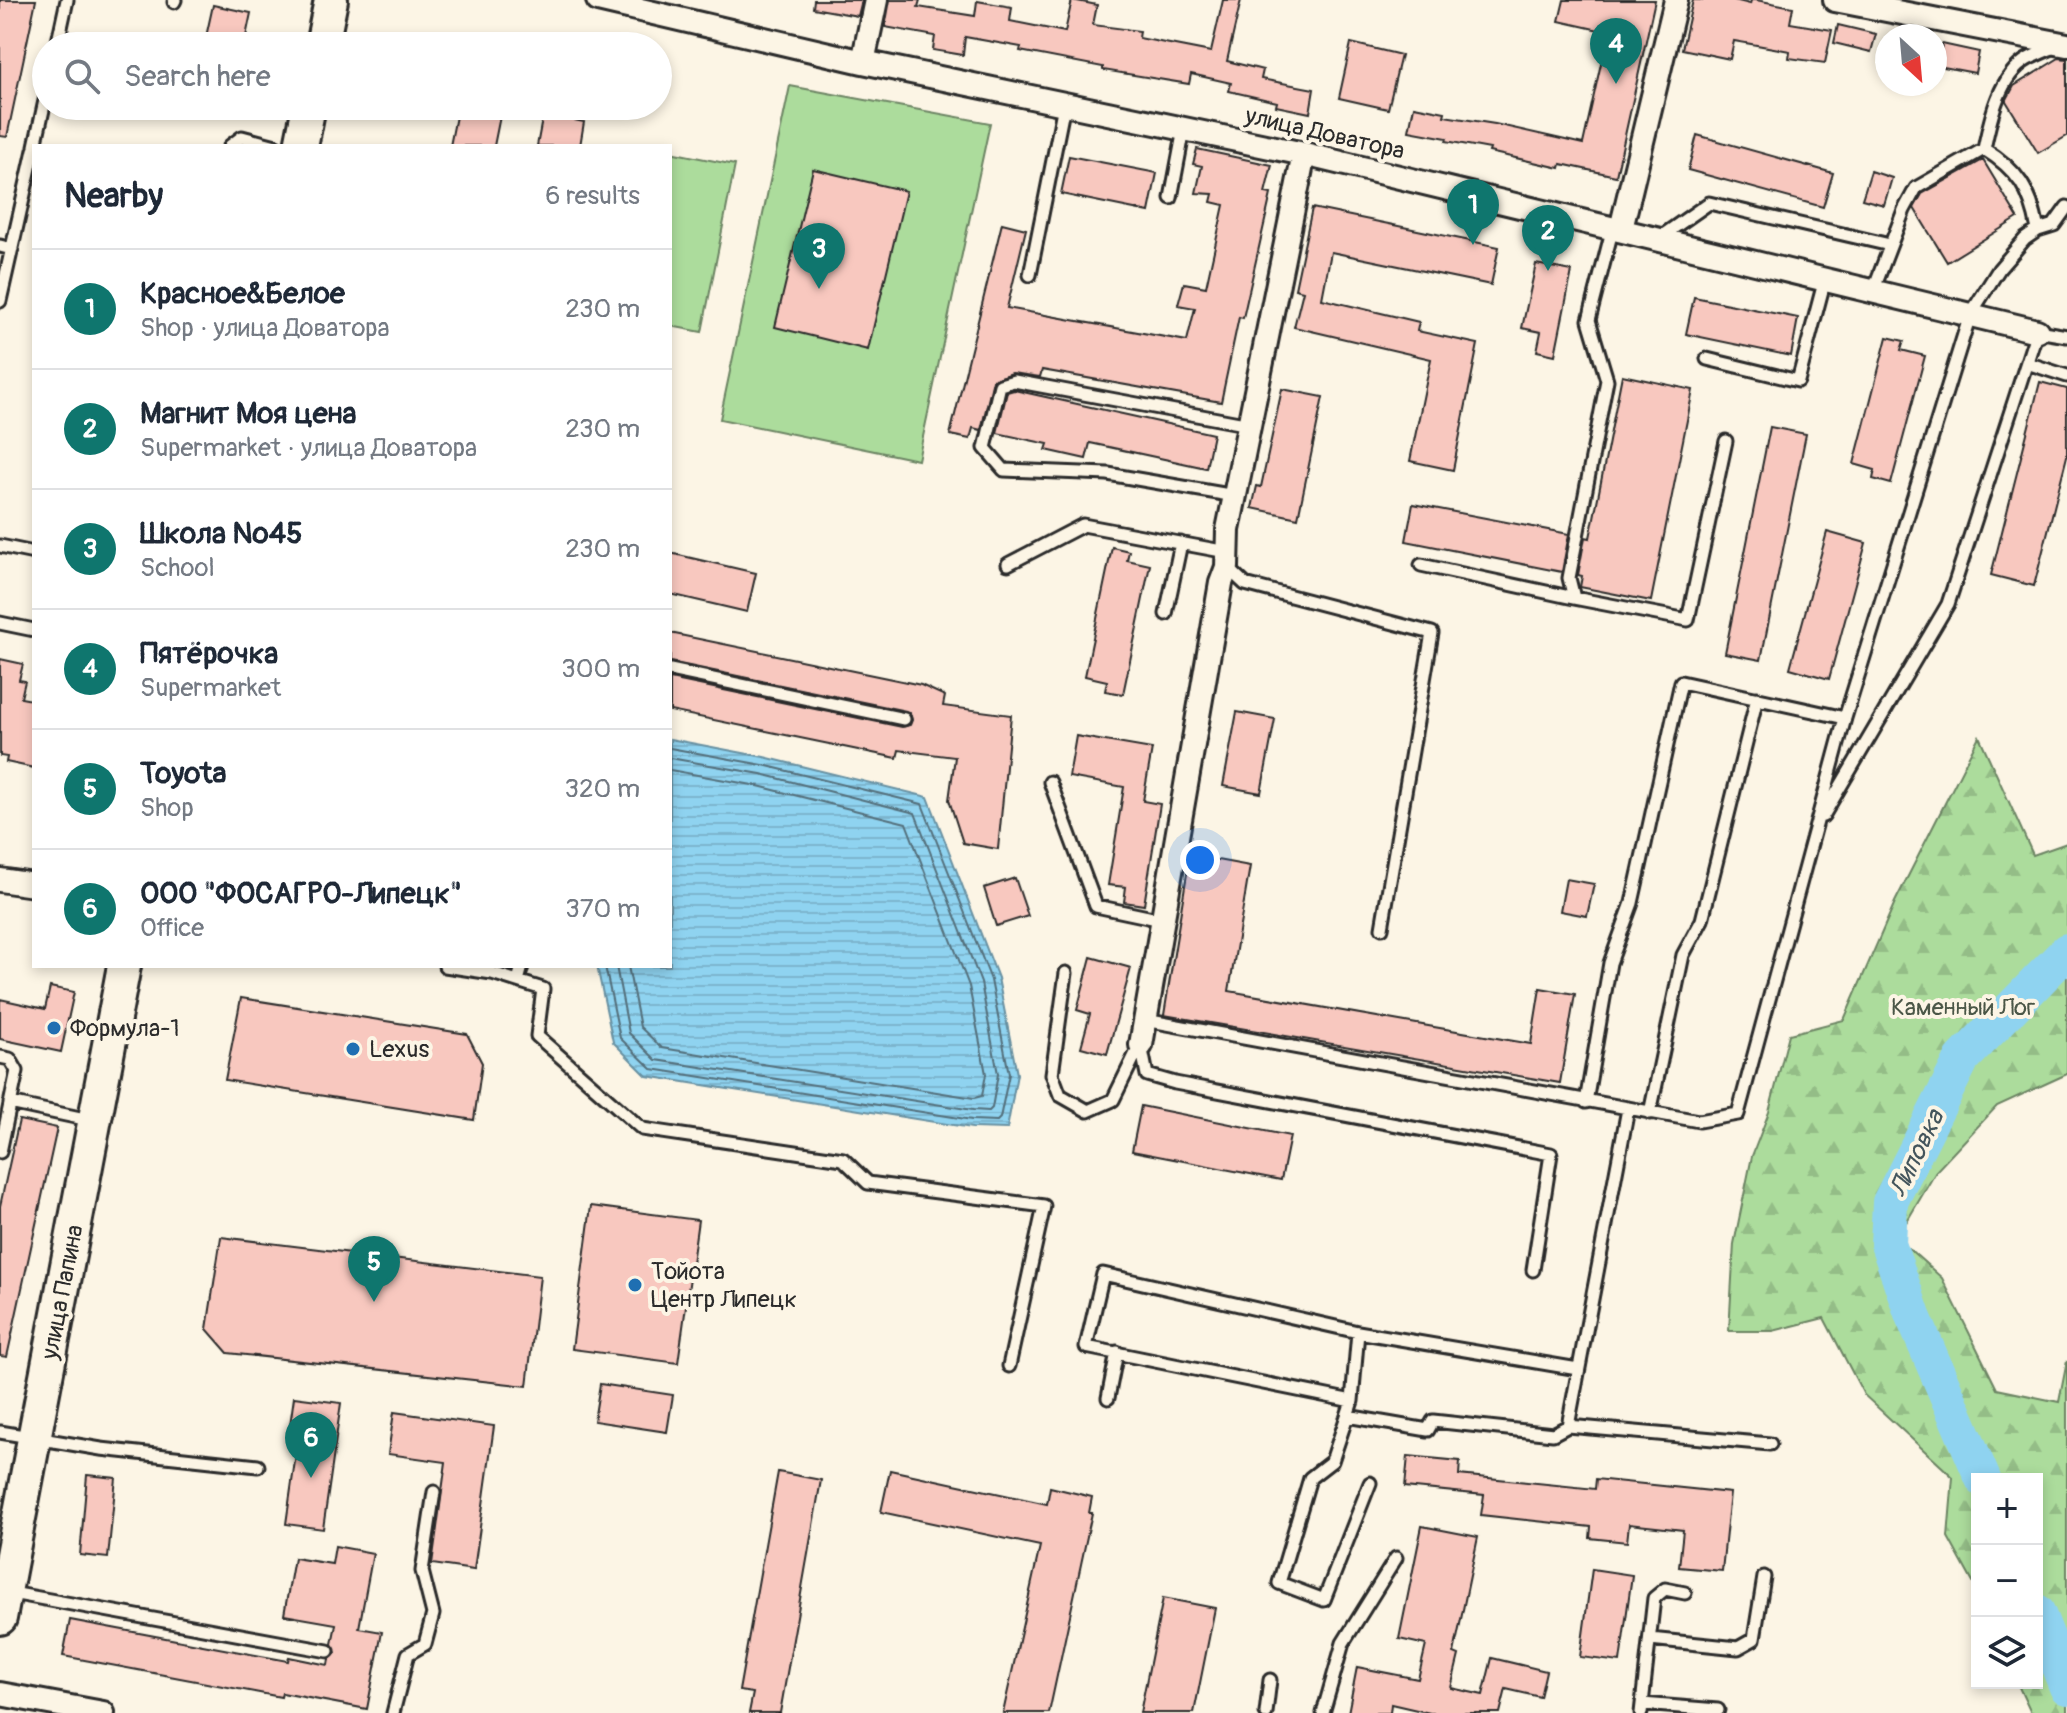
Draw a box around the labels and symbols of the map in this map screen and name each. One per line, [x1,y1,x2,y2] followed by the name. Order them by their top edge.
[1590,18,1642,84] pin: 4
[1875,24,1947,96] north arrow
[1241,101,1407,166] street label: улица Доватора
[1447,179,1499,245] pin: 1
[1522,205,1574,271] pin: 2
[793,223,845,289] pin: 3
[1180,840,1220,880] your location
[1891,993,2035,1022] park label: Каменный Лог
[70,1014,180,1043] place label: Формула-1
[45,1019,63,1037] marker: Формула-1
[369,1035,429,1064] place label: Lexus
[344,1040,362,1058] marker: Lexus
[1882,1103,1952,1202] water label: Липовка
[35,1222,90,1363] street label: улица Папина
[348,1236,400,1302] pin: 5
[651,1257,797,1314] place label: Тойота Центр Липецк
[626,1276,644,1294] marker: Тойота Центр Липецк
[285,1412,337,1478] pin: 6

